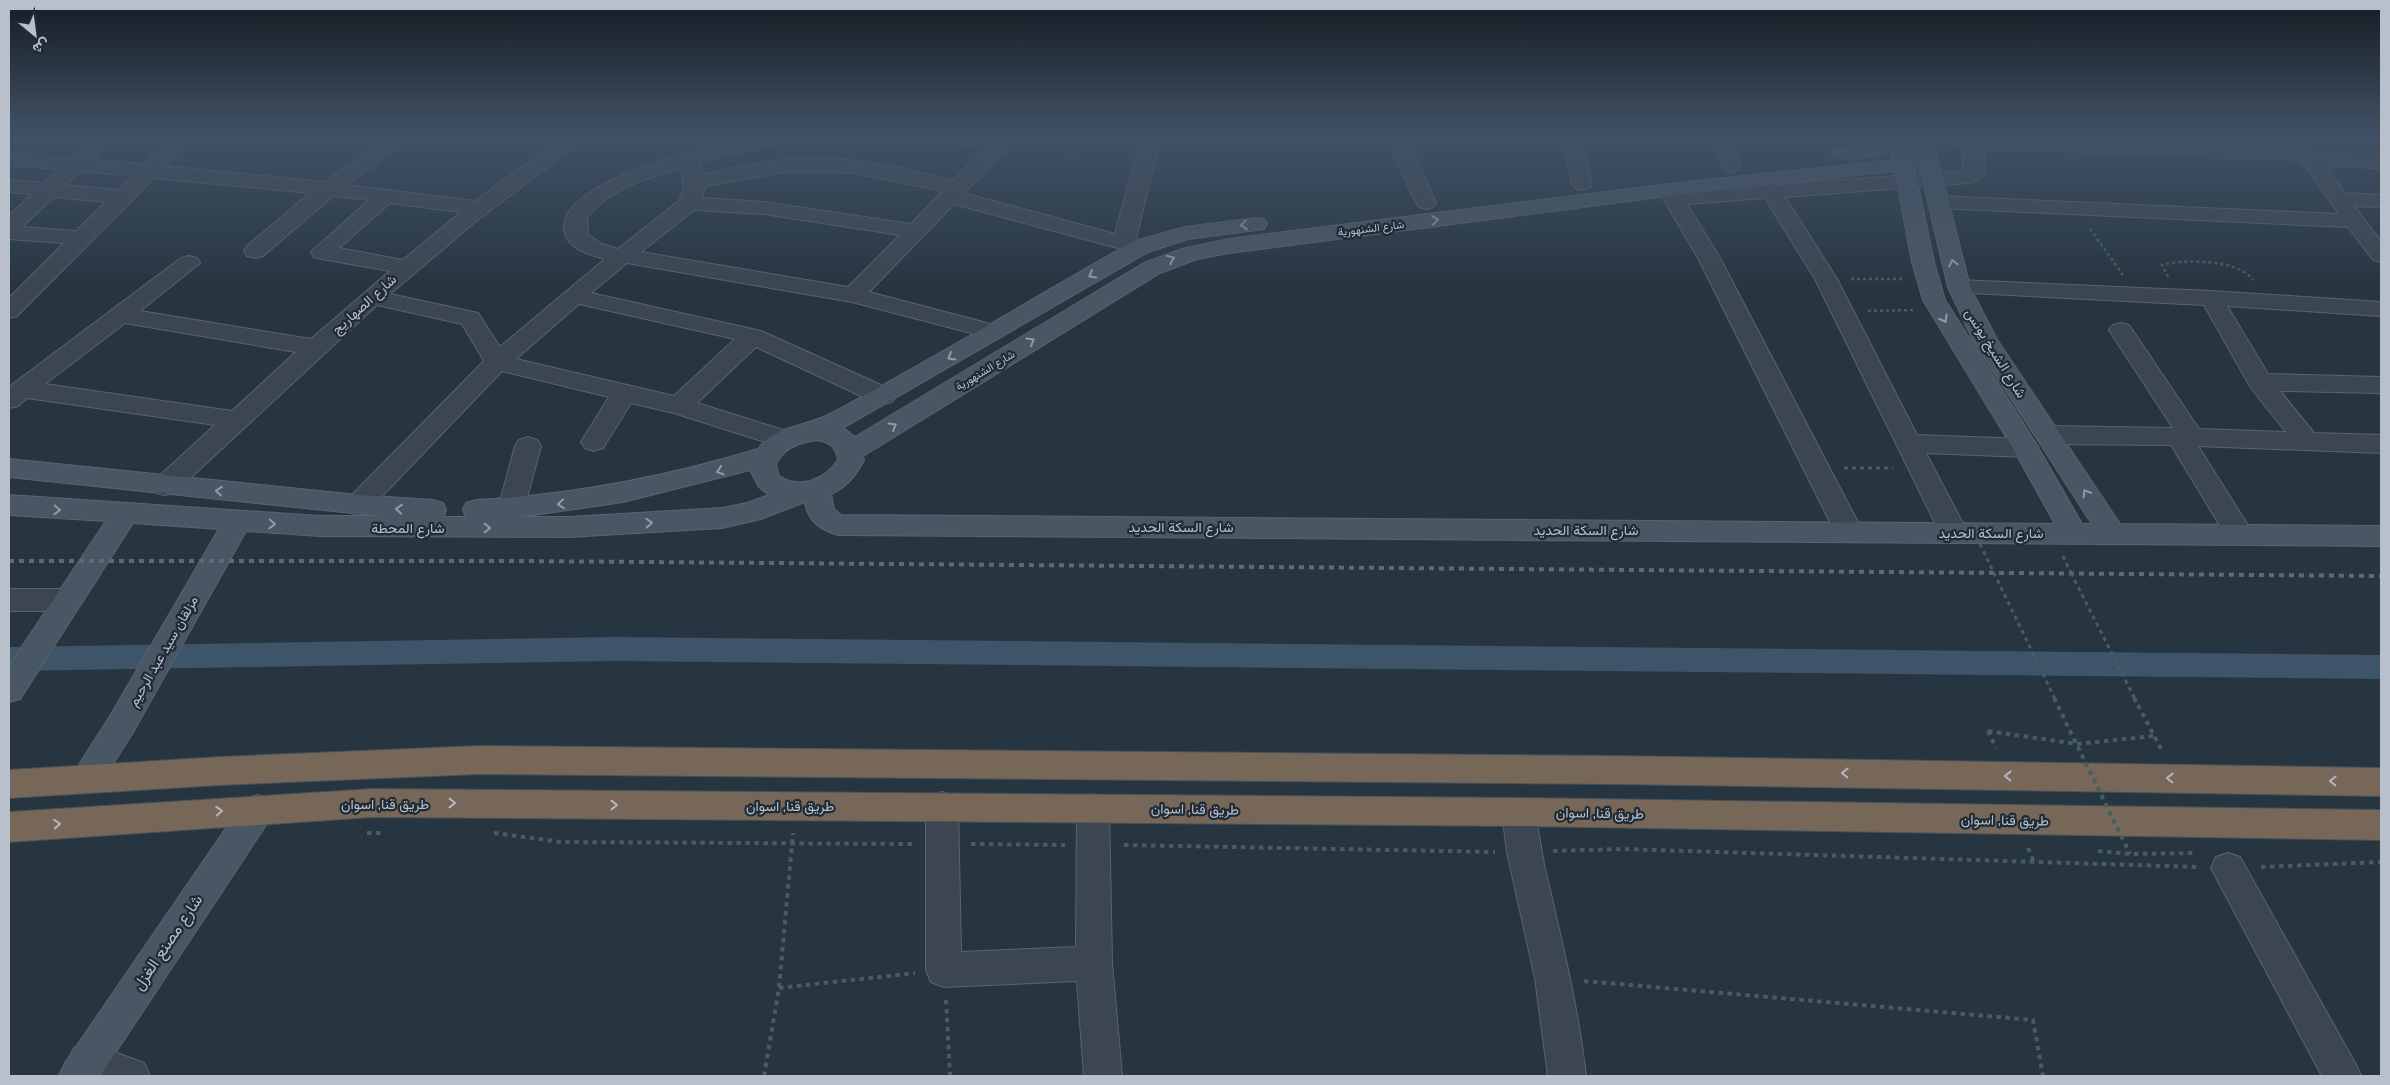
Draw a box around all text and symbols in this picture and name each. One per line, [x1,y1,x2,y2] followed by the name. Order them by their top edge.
[10,10,60,60] north arrow
[29,34,53,58] text: ش
[1432,215,1440,226] one-way arrow
[1337,217,1406,240] street label: شارع الشنهورية
[1239,219,1247,230] one-way arrow
[1166,255,1175,266] one-way arrow
[1948,258,1959,267] one-way arrow
[1088,269,1097,279] one-way arrow
[328,270,402,339] street label: شارع الصهاريج
[1959,305,2031,402] street label: شارع الشيخ يونس
[1938,313,1948,322] one-way arrow
[1026,338,1035,348] one-way arrow
[953,347,1018,394] street label: شارع الشنهورية
[948,351,957,361] one-way arrow
[887,423,896,432] one-way arrow
[716,465,724,475] one-way arrow
[215,486,223,497] one-way arrow
[2082,489,2092,498] one-way arrow
[556,498,564,509] one-way arrow
[54,504,62,515] one-way arrow
[394,504,402,515] one-way arrow
[268,518,276,529] one-way arrow
[645,518,653,529] one-way arrow
[1129,518,1233,538] street label: شارع السكة الحديد
[371,519,445,539] street label: شارع المحطة
[1534,521,1638,541] street label: شارع السكة الحديد
[483,523,491,533] one-way arrow
[1939,524,2043,544] street label: شارع السكة الحديد
[124,592,203,710] street label: مزلقان سيد عبد الرحيم
[1841,768,1848,778] one-way arrow
[2003,771,2011,781] one-way arrow
[2166,773,2174,784] one-way arrow
[2328,776,2336,786] one-way arrow
[341,795,429,814] street label: طريق قنا, اسوان
[746,797,834,816] street label: طريق قنا, اسوان
[448,798,456,809] one-way arrow
[610,799,618,810] one-way arrow
[1151,799,1239,820] street label: طريق قنا, اسوان
[1556,803,1644,824] street label: طريق قنا, اسوان
[216,806,224,817] one-way arrow
[1961,810,2049,831] street label: طريق قنا, اسوان
[54,818,62,829] one-way arrow
[128,890,208,995] street label: شارع مصنع الغزل

